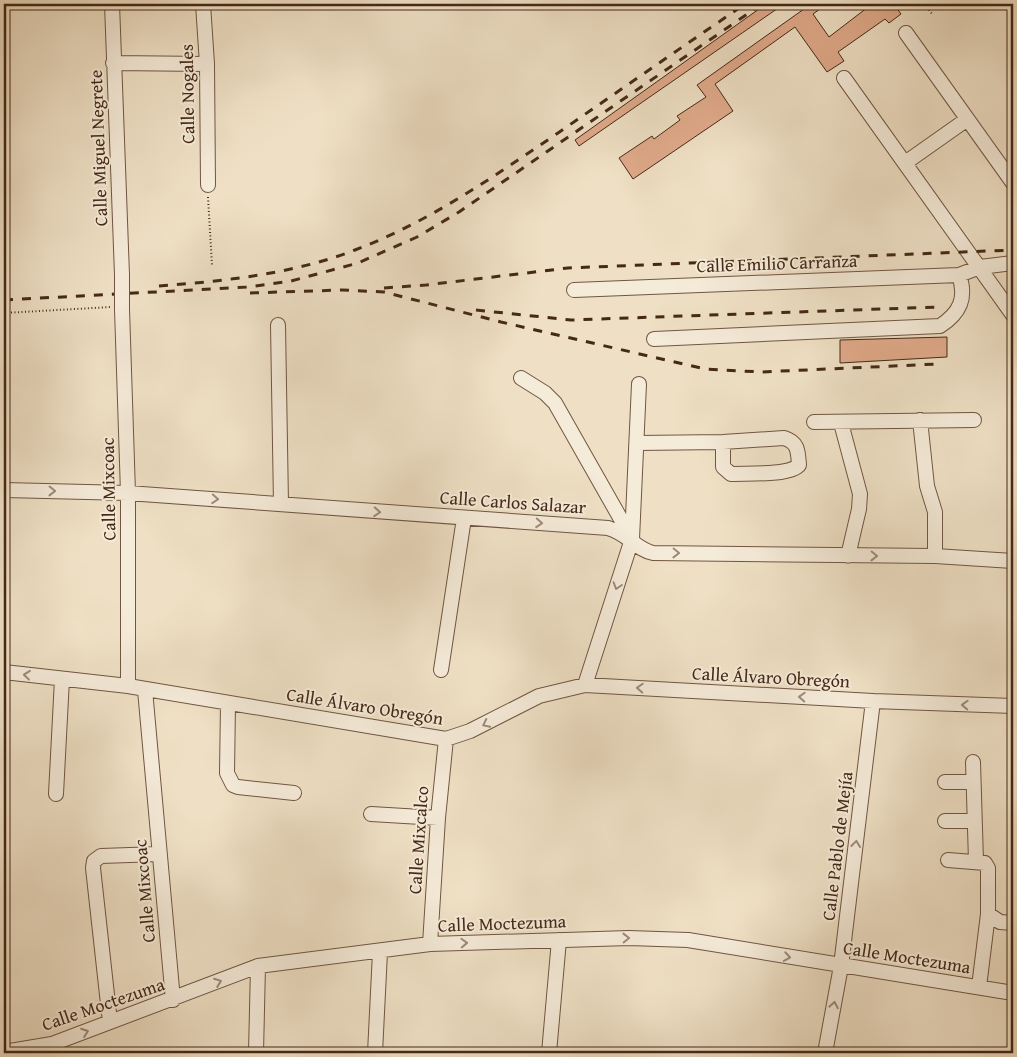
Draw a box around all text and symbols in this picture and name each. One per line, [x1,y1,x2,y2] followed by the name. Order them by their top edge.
[173,44,201,144] street label: Calle Nogales
[82,69,114,227] street label: Calle Miguel Negrete
[696,247,858,279] street label: Calle Emilio Carranza
[94,437,122,541] street label: Calle Mixcoac
[439,483,588,521] street label: Calle Carlos Salazar
[49,486,57,496] one-way arrow
[211,494,219,505] one-way arrow
[373,506,381,517] one-way arrow
[535,518,543,529] one-way arrow
[673,548,681,558] one-way arrow
[870,551,878,561] one-way arrow
[613,581,623,589] one-way arrow
[691,659,851,695] street label: Calle Álvaro Obregón
[23,670,31,681] one-way arrow
[285,680,445,732] street label: Calle Álvaro Obregón
[636,683,644,694] one-way arrow
[798,692,806,703] one-way arrow
[960,699,968,710] one-way arrow
[482,717,491,727] one-way arrow
[814,769,860,922] street label: Calle Pablo de Mejía
[401,785,435,895] street label: Calle Mixcalco
[126,838,162,944] street label: Calle Mixcoac
[850,840,861,848] one-way arrow
[437,907,567,939] street label: Calle Moctezuma
[622,933,630,943] one-way arrow
[841,934,973,980] street label: Calle Moctezuma
[460,938,468,949] one-way arrow
[783,951,791,961] one-way arrow
[38,970,169,1038] street label: Calle Moctezuma
[213,978,222,988] one-way arrow
[828,1001,838,1010] one-way arrow
[80,1027,88,1037] one-way arrow

